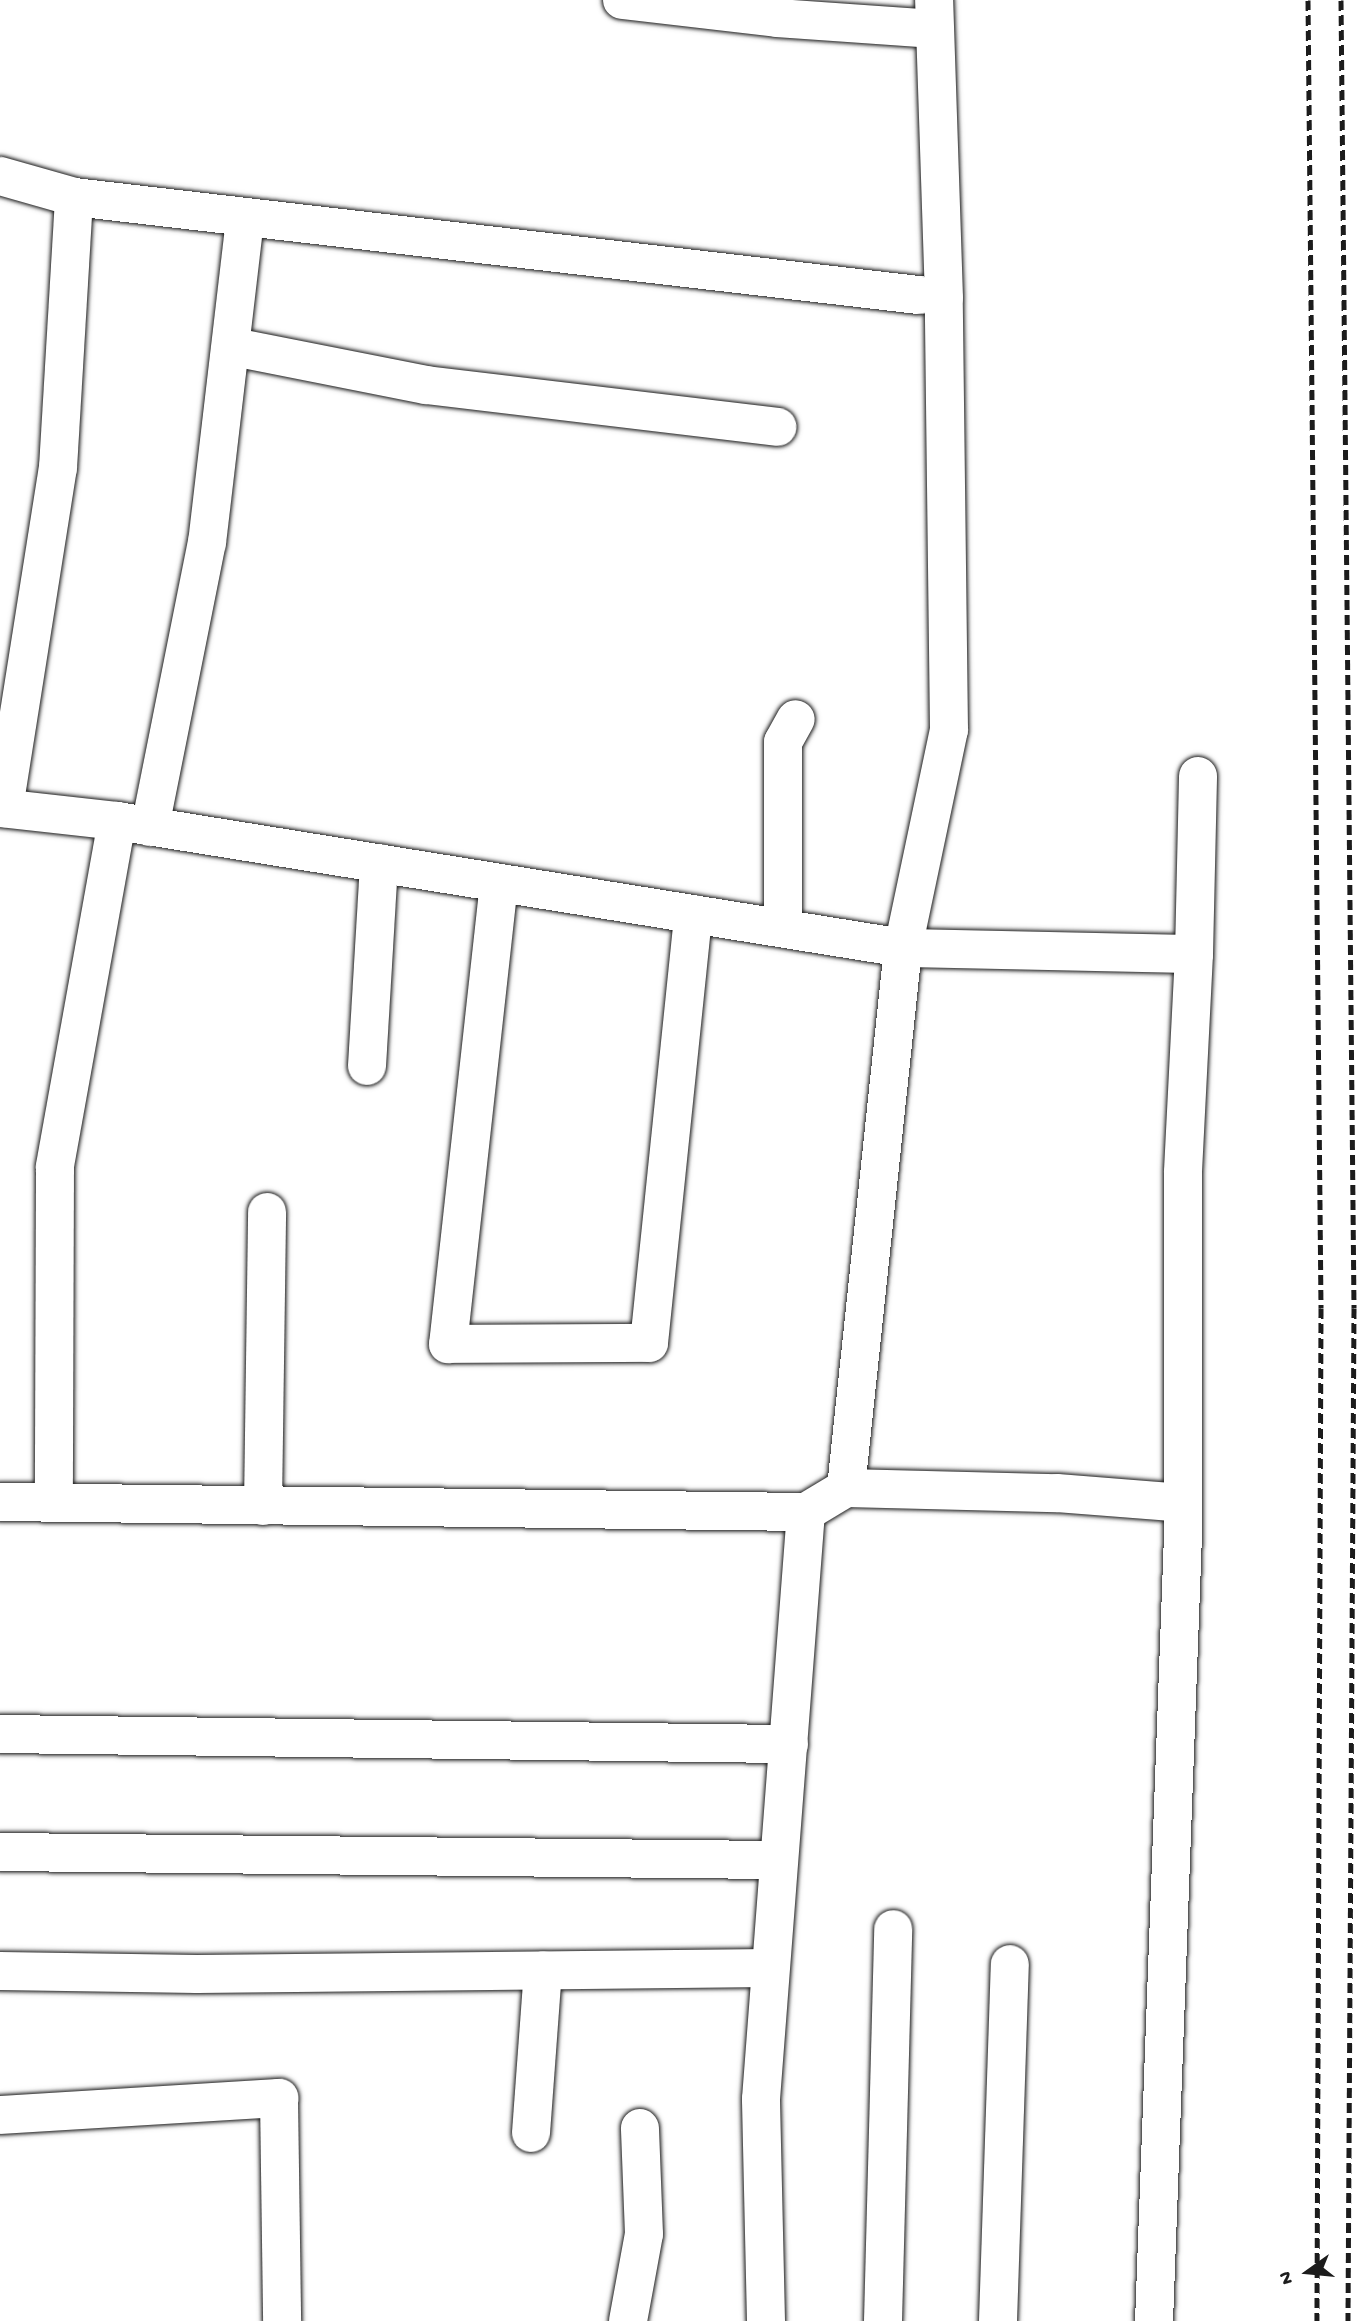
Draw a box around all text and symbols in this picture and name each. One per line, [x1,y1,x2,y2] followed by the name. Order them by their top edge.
[1273,2237,1343,2307] north arrow
[1275,2269,1300,2287] text: N

